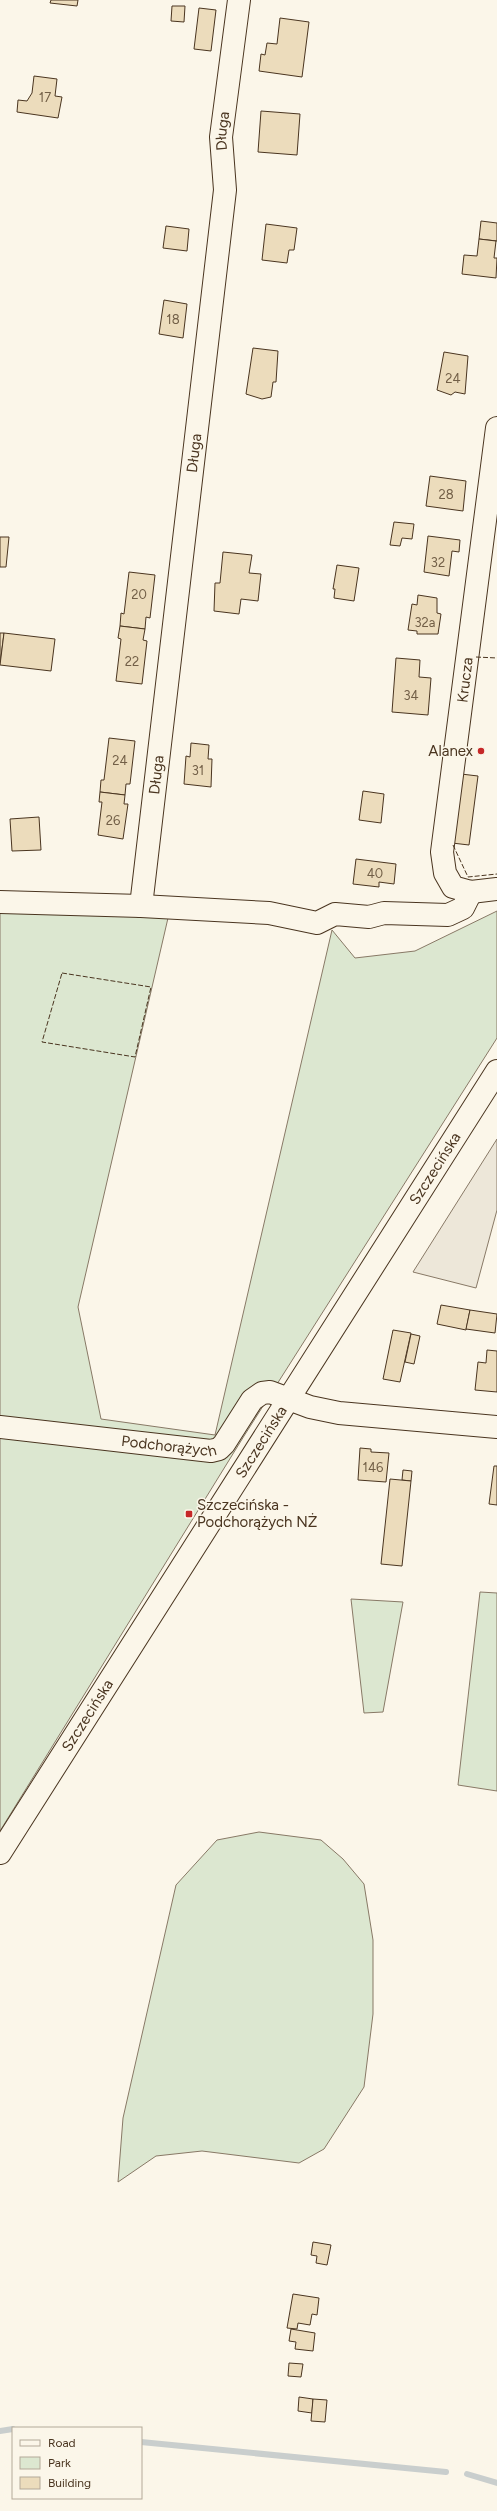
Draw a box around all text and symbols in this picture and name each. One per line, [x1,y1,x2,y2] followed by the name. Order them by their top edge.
[39,90,51,105] house number: 17
[212,110,233,151] street label: Długa
[166,312,180,327] house number: 18
[445,371,461,386] house number: 24
[183,432,205,474] street label: Długa
[438,487,454,502] house number: 28
[431,555,445,570] house number: 32
[131,587,147,602] house number: 20
[415,615,435,630] house number: 32a
[125,654,139,669] house number: 22
[453,656,477,704] street label: Krucza
[403,688,419,703] house number: 34
[428,742,473,760] place label: Alanex
[476,746,486,756] marker: Alanex
[112,753,128,768] house number: 24
[145,754,168,796] street label: Długa
[192,763,204,778] house number: 31
[106,813,120,828] house number: 26
[367,866,383,881] house number: 40
[405,1129,465,1208] street label: Szczecińska
[232,1403,291,1481] street label: Szczecińska
[120,1432,218,1460] street label: Podchorążych
[363,1460,383,1475] house number: 146
[197,1496,317,1531] place label: Szczecińska - Podchorążych NŻ
[184,1509,194,1519] marker: Szczecińska - Podchorążych NŻ
[58,1676,117,1755] street label: Szczecińska
[12,2427,142,2499] legend
[48,2436,76,2450] text: Road
[48,2456,71,2470] text: Park
[48,2476,91,2490] text: Building

